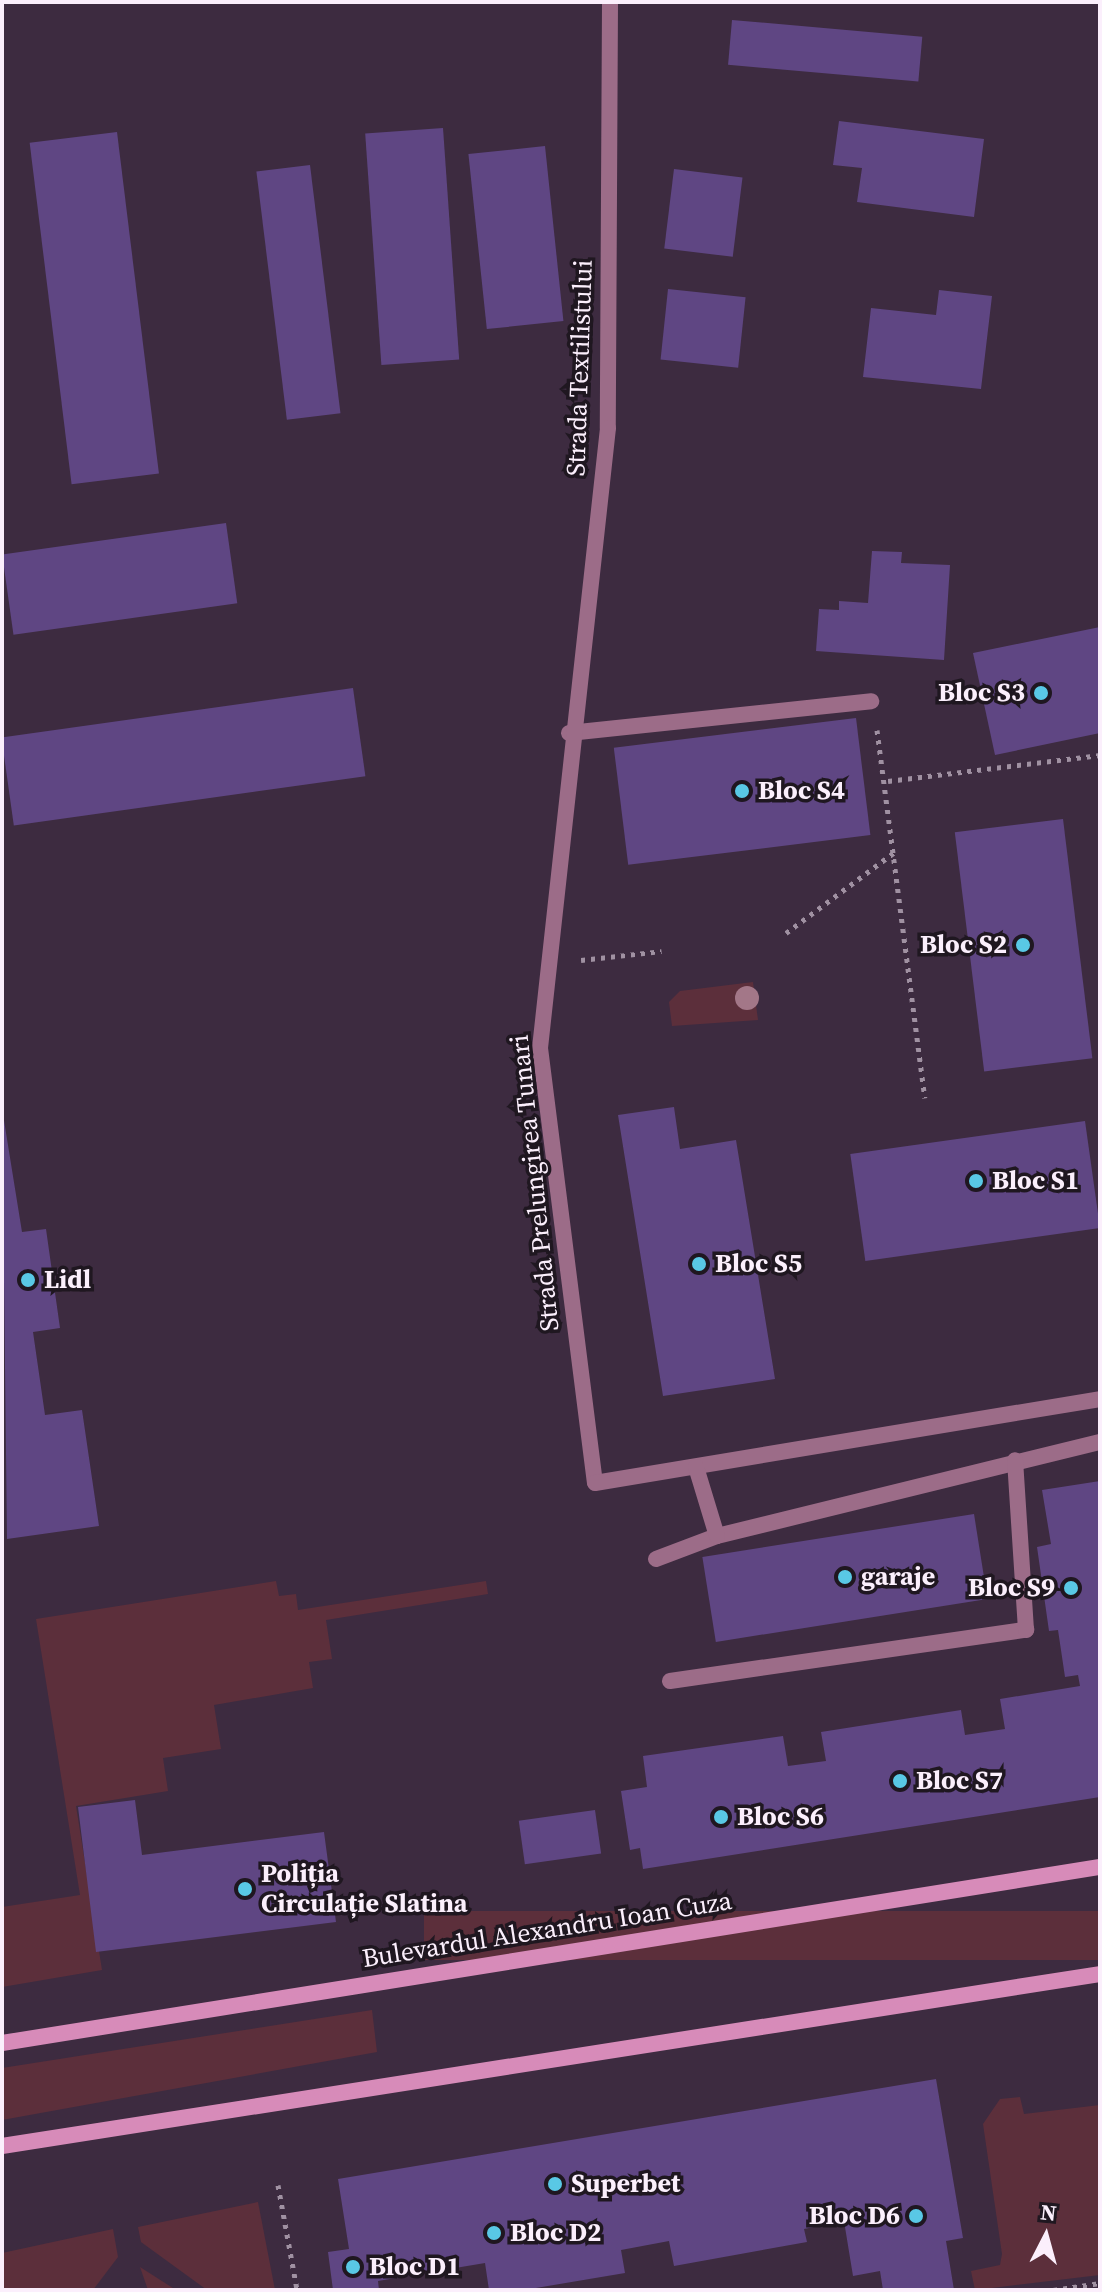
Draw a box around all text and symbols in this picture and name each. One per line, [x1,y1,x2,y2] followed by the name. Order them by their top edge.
[561,259,599,477] street label: Strada Textilistului
[938,677,1025,709] place label: Bloc S3
[1032,684,1050,702] marker: Bloc S3
[758,775,845,807] place label: Bloc S4
[733,782,751,800] marker: Bloc S4
[920,929,1007,961] place label: Bloc S2
[1014,936,1032,954] marker: Bloc S2
[504,1033,566,1333] street label: Strada Prelungirea Tunari
[992,1165,1079,1197] place label: Bloc S1
[967,1172,985,1190] marker: Bloc S1
[715,1248,802,1280] place label: Bloc S5
[690,1255,708,1273] marker: Bloc S5
[44,1264,91,1296] place label: Lidl
[19,1271,37,1289] marker: Lidl
[861,1561,935,1593] place label: garaje
[836,1568,854,1586] marker: garaje
[968,1572,1055,1604] place label: Bloc S9
[1062,1579,1080,1597] marker: Bloc S9
[916,1765,1003,1797] place label: Bloc S7
[891,1772,909,1790] marker: Bloc S7
[737,1801,824,1833] place label: Bloc S6
[712,1808,730,1826] marker: Bloc S6
[261,1858,468,1920] place label: Poliția Circulație Slatina
[236,1880,254,1898] marker: Poliția Circulație Slatina
[360,1885,734,1975] street label: Bulevardul Alexandru Ioan Cuza
[571,2168,680,2200] place label: Superbet
[546,2175,564,2193] marker: Superbet
[1006,2196,1086,2276] north arrow
[1039,2196,1058,2228] text: N
[809,2200,900,2232] place label: Bloc D6
[907,2207,925,2225] marker: Bloc D6
[510,2217,601,2249] place label: Bloc D2
[485,2224,503,2242] marker: Bloc D2
[369,2251,460,2283] place label: Bloc D1
[344,2258,362,2276] marker: Bloc D1

